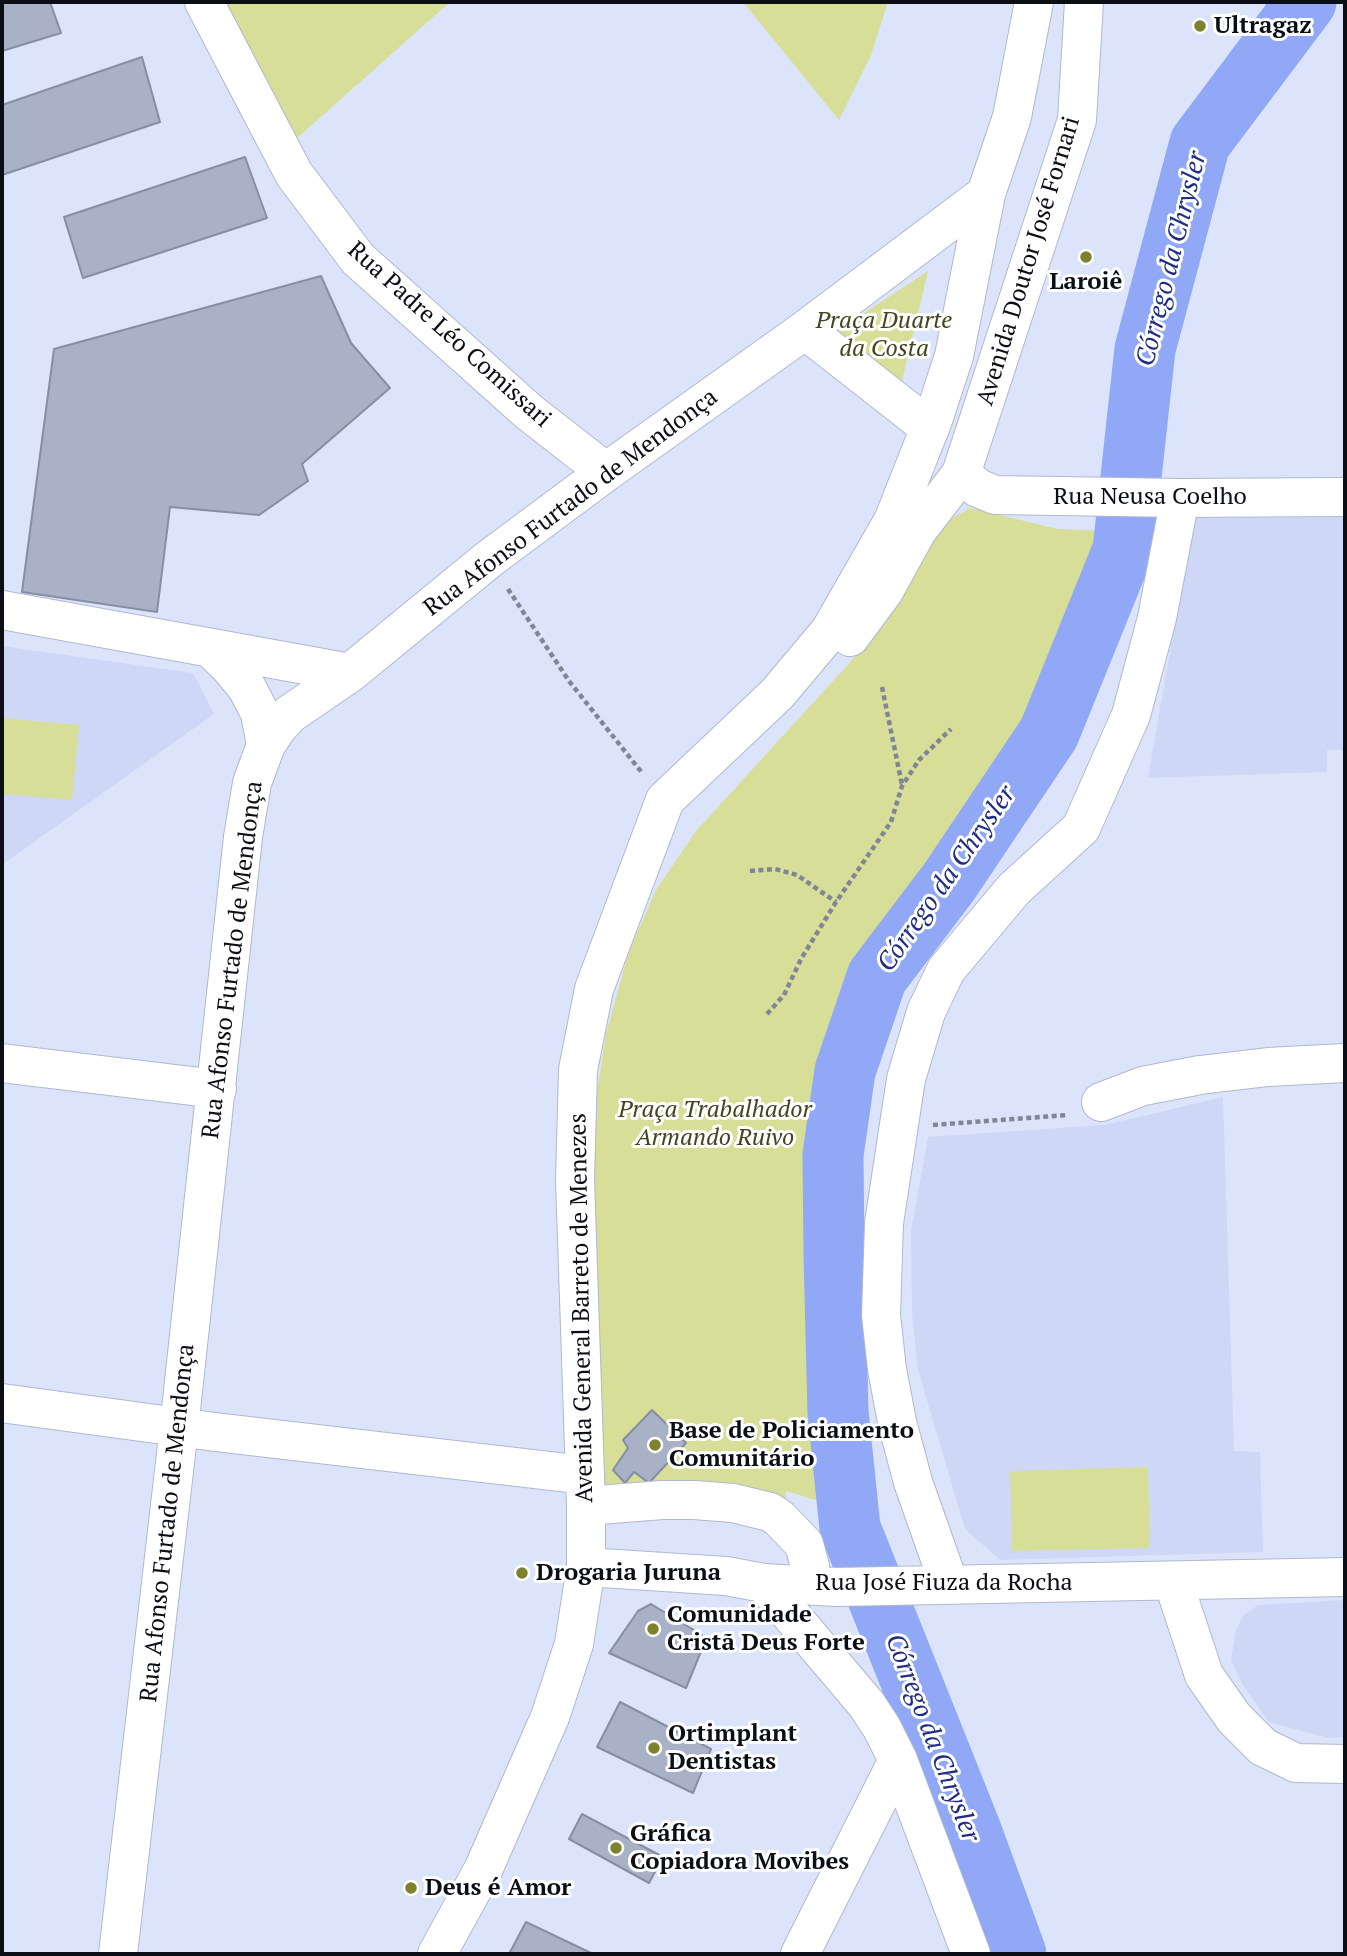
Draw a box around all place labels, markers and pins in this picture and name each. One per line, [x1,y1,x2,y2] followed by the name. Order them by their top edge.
[1214,12,1312,40] place label: Ultragaz
[1192,18,1208,34] marker: Ultragaz
[1078,249,1094,265] marker: Laroiê
[1050,268,1122,296] place label: Laroiê
[669,1417,914,1473] place label: Base de Policiamento Comunitário
[647,1437,663,1453] marker: Base de Policiamento Comunitário
[536,1559,721,1587] place label: Drogaria Juruna
[514,1565,530,1581] marker: Drogaria Juruna
[667,1601,865,1657] place label: Comunidade Cristã Deus Forte
[645,1621,661,1637] marker: Comunidade Cristã Deus Forte
[668,1720,797,1776] place label: Ortimplant Dentistas
[646,1740,662,1756] marker: Ortimplant Dentistas
[630,1820,849,1876] place label: Gráfica Copiadora Movibes
[608,1840,624,1856] marker: Gráfica Copiadora Movibes
[425,1874,571,1902] place label: Deus é Amor
[403,1880,419,1896] marker: Deus é Amor

